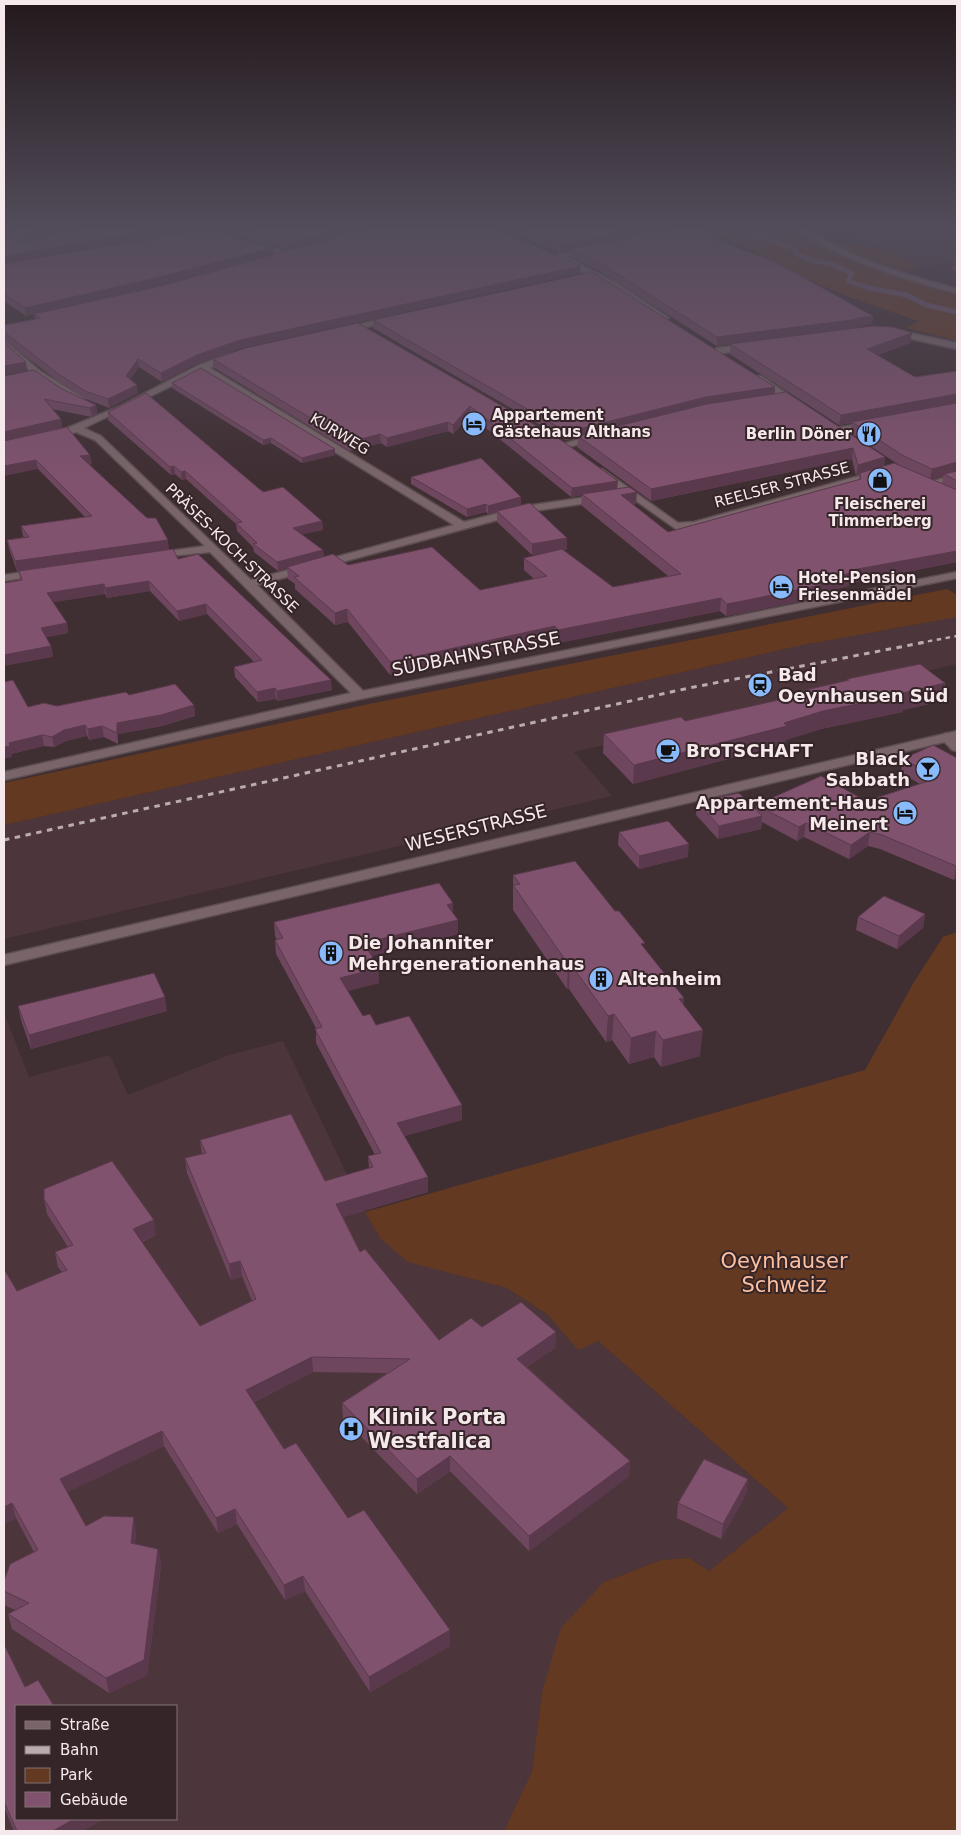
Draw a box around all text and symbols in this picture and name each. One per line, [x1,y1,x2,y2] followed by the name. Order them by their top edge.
[492,406,651,441] place label: Appartement Gästehaus Althans
[307,409,373,459] street label: KURWEG
[461,411,487,437] hotel icon: Appartement Gästehaus Althans
[856,421,882,447] restaurant icon: Berlin Döner
[746,425,853,443] place label: Berlin Döner
[712,458,852,512] street label: REELSER STRASSE
[867,467,893,493] shop icon: Fleischerei Timmerberg
[162,479,303,616] street label: PRÄSES-KOCH-STRASSE
[828,495,932,530] place label: Fleischerei Timmerberg
[798,569,916,604] place label: Hotel-Pension Friesenmädel
[768,574,794,600] hotel icon: Hotel-Pension Friesenmädel
[390,627,562,680] street label: SÜDBAHNSTRASSE
[778,664,949,706] place label: Bad Oeynhausen Süd
[747,672,773,698] station icon: Bad Oeynhausen Süd
[655,738,681,764] cafe icon: BroTSCHAFT
[686,740,814,761] place label: BroTSCHAFT
[826,748,911,790] place label: Black Sabbath
[915,756,941,782] bar icon: Black Sabbath
[696,792,888,834] place label: Appartement-Haus Meinert
[403,800,549,855] street label: WESERSTRASSE
[892,800,918,826] hotel icon: Appartement-Haus Meinert
[348,932,584,974] place label: Die Johanniter Mehrgenerationenhaus
[318,940,344,966] building icon: Die Johanniter Mehrgenerationenhaus
[588,966,614,992] building icon: Altenheim
[618,968,722,989] place label: Altenheim
[720,1249,848,1297] park label: Oeynhauser Schweiz
[368,1405,506,1453] place label: Klinik Porta Westfalica
[338,1416,364,1442] hospital icon: Klinik Porta Westfalica
[15,1705,178,1820] legend
[60,1716,109,1734] text: Straße
[60,1741,99,1759] text: Bahn
[60,1766,93,1784] text: Park
[60,1791,128,1809] text: Gebäude

